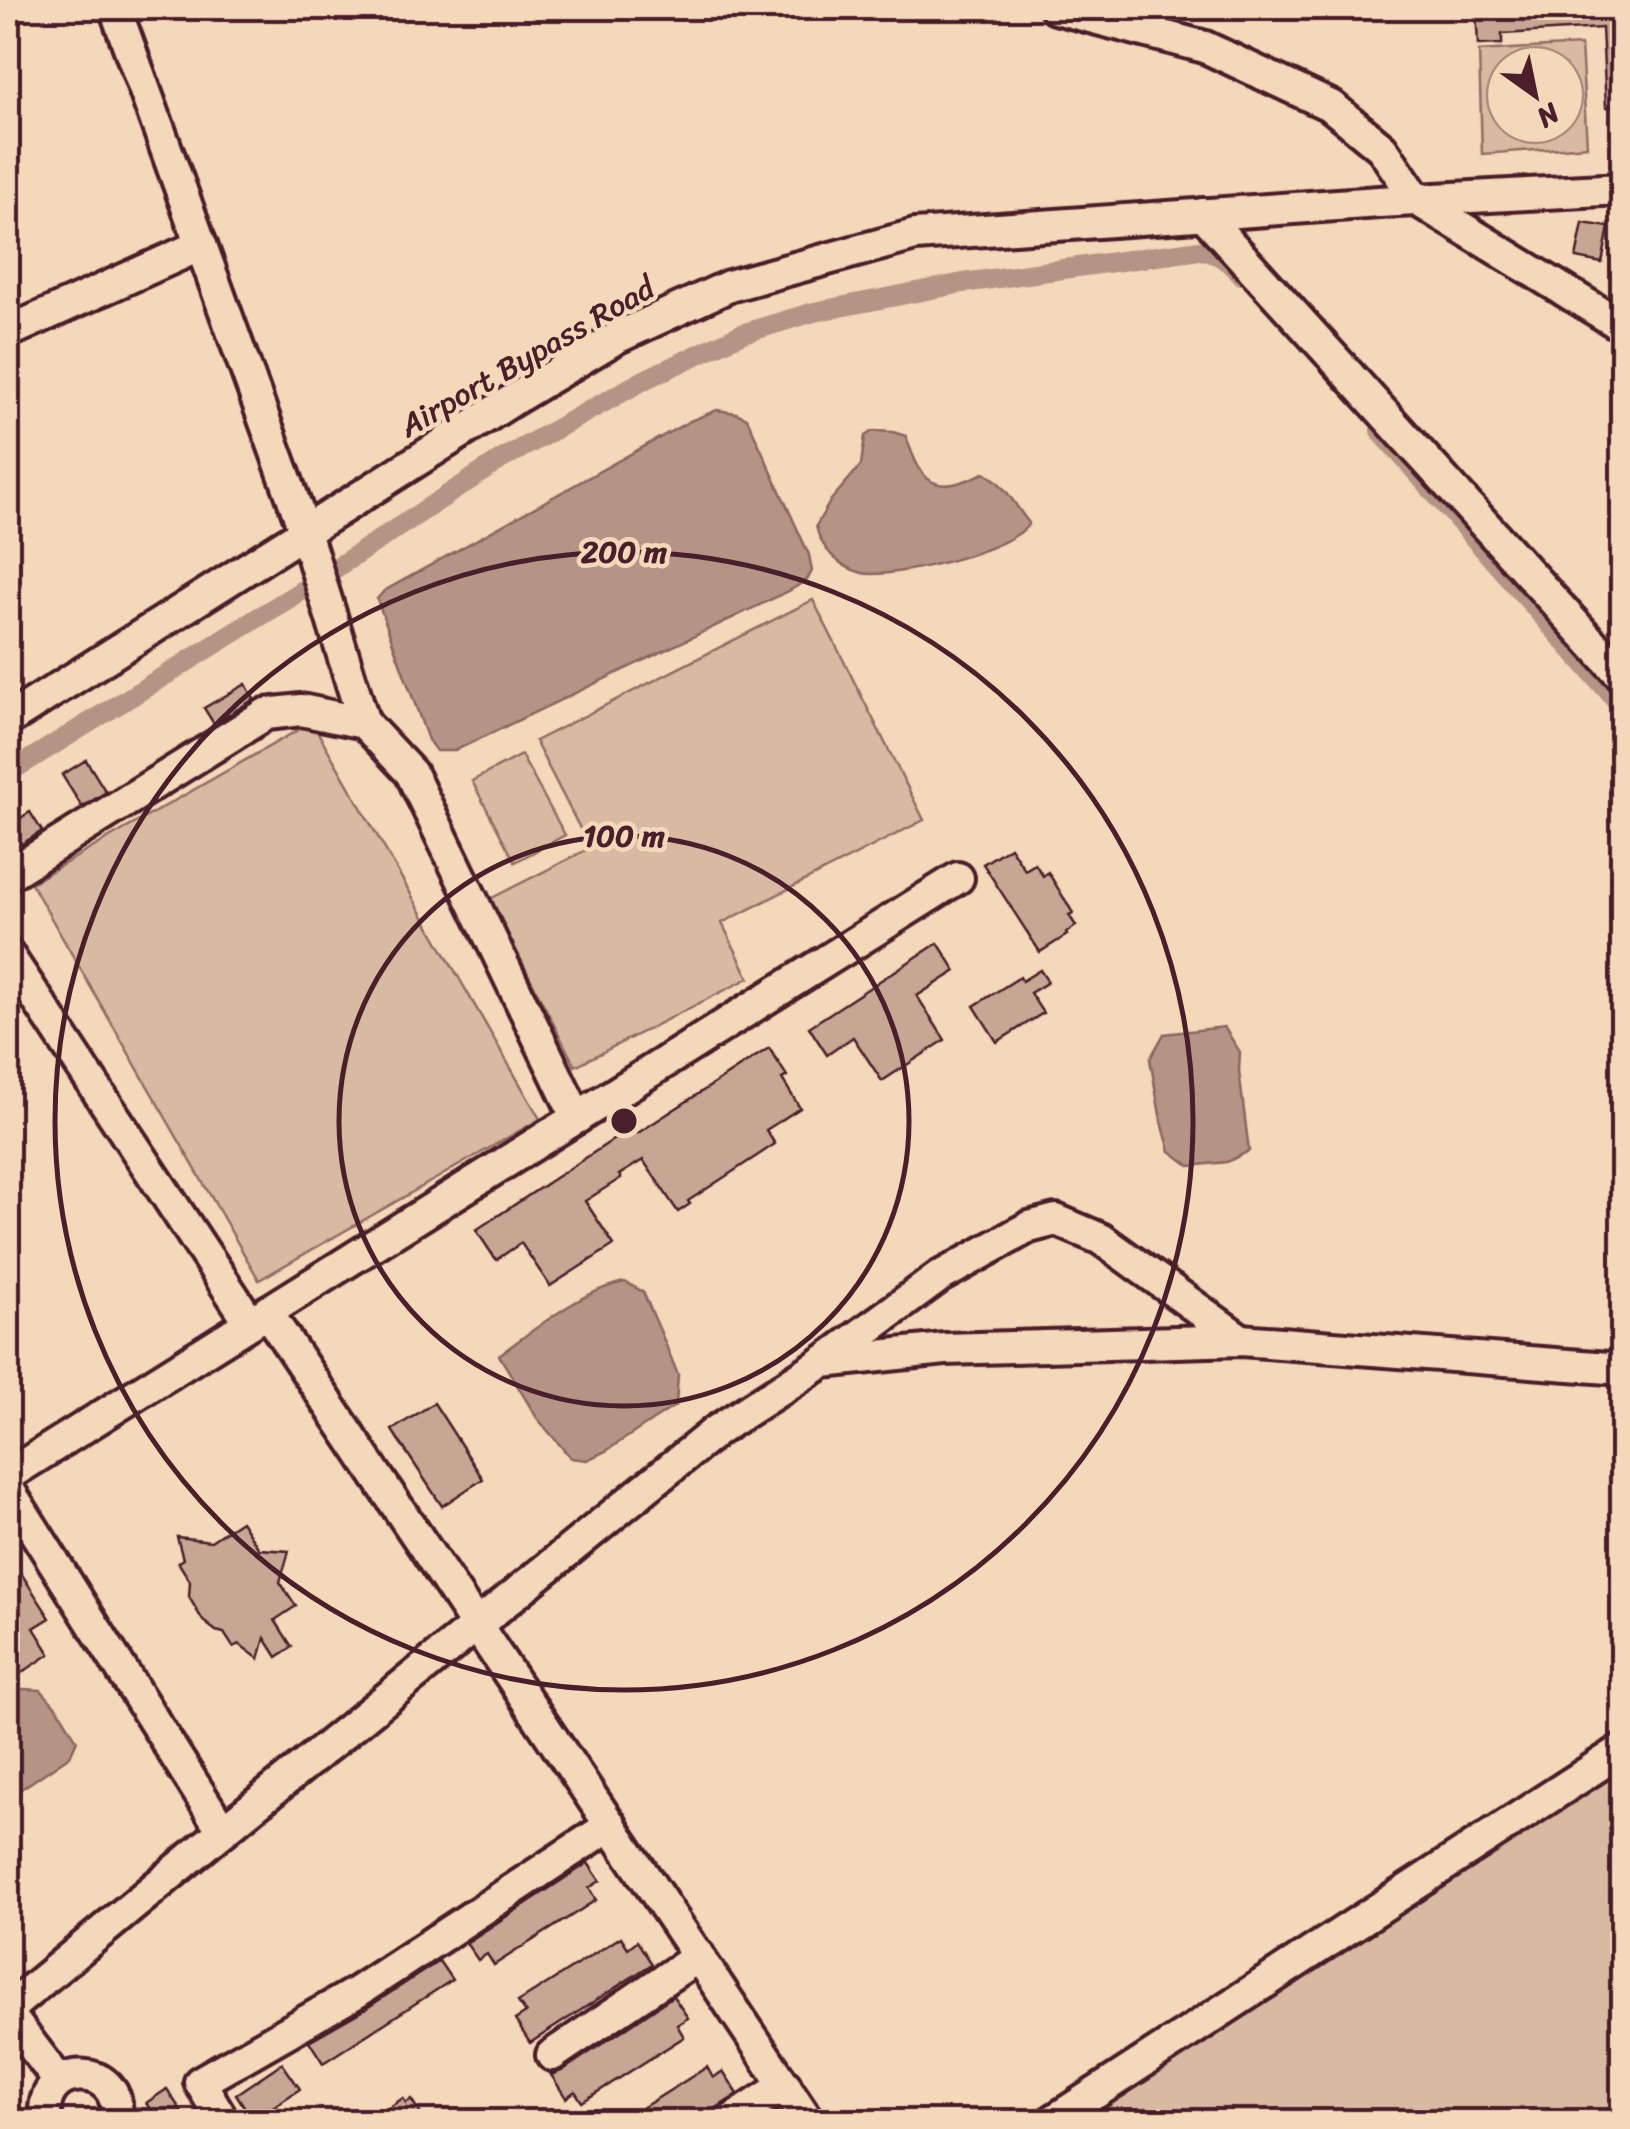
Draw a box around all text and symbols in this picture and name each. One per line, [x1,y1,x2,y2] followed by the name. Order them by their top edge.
[1485,45,1585,145] north arrow
[1526,89,1571,142] text: N
[387,259,668,454] street label: Airport Bypass Road
[581,525,667,579] text: 200 m
[583,809,665,863] text: 100 m
[606,1103,642,1139] centre of rings

